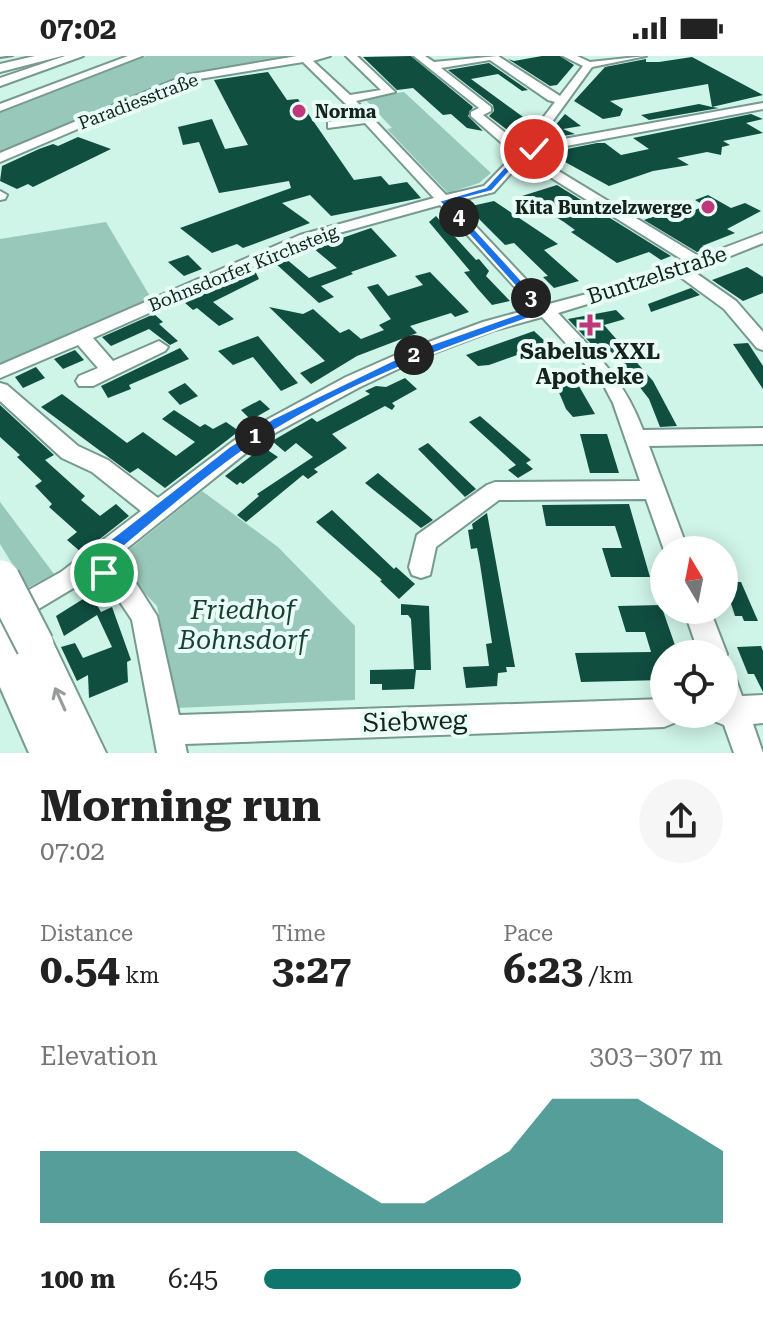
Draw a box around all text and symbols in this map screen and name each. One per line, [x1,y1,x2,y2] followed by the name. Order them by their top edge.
[40,11,117,46] text: 07:02
[75,68,201,133] street label: Paradiesstraße
[315,101,377,122] place label: Norma
[290,102,308,120] marker: Norma
[500,115,568,183] pin
[512,127,556,171] icon: check
[439,197,479,237] pin: 4
[515,197,692,218] place label: Kita Buntzelzwerge
[699,198,717,216] marker: Kita Buntzelzwerge
[453,204,465,229] text: 4
[145,220,341,316] street label: Bohnsdorfer Kirchsteig
[584,241,730,309] street label: Buntzelstraße
[511,278,551,318] pin: 3
[525,285,537,310] text: 3
[581,316,599,334] marker: Sabelus XXL Apotheke
[394,335,434,375] pin: 2
[520,339,660,389] place label: Sabelus XXL Apotheke
[408,342,420,367] text: 2
[235,416,275,456] pin: 1
[249,423,261,448] text: 1
[650,536,738,624] north arrow
[650,536,738,728] map controls
[70,539,138,607] pin
[82,551,126,595] icon: arrive
[177,595,311,655] park label: Friedhof Bohnsdorf
[650,640,738,728] button: locate
[52,687,67,711] one-way arrow
[362,704,468,738] street label: Siebweg
[639,779,723,863] button: share
[40,780,321,832] text: Morning run
[40,836,105,866] text: 07:02
[40,921,133,946] text: Distance
[272,921,326,946] text: Time
[503,921,553,946] text: Pace
[40,946,120,993] text: 0.54
[272,946,351,993] text: 3:27
[503,946,583,993] text: 6:23
[120,963,159,988] text: km
[583,963,633,988] text: /km
[40,1041,158,1071] text: Elevation
[590,1041,723,1071] text: 303–307 m
[40,1264,115,1294] text: 100 m
[168,1264,218,1294] text: 6:45

